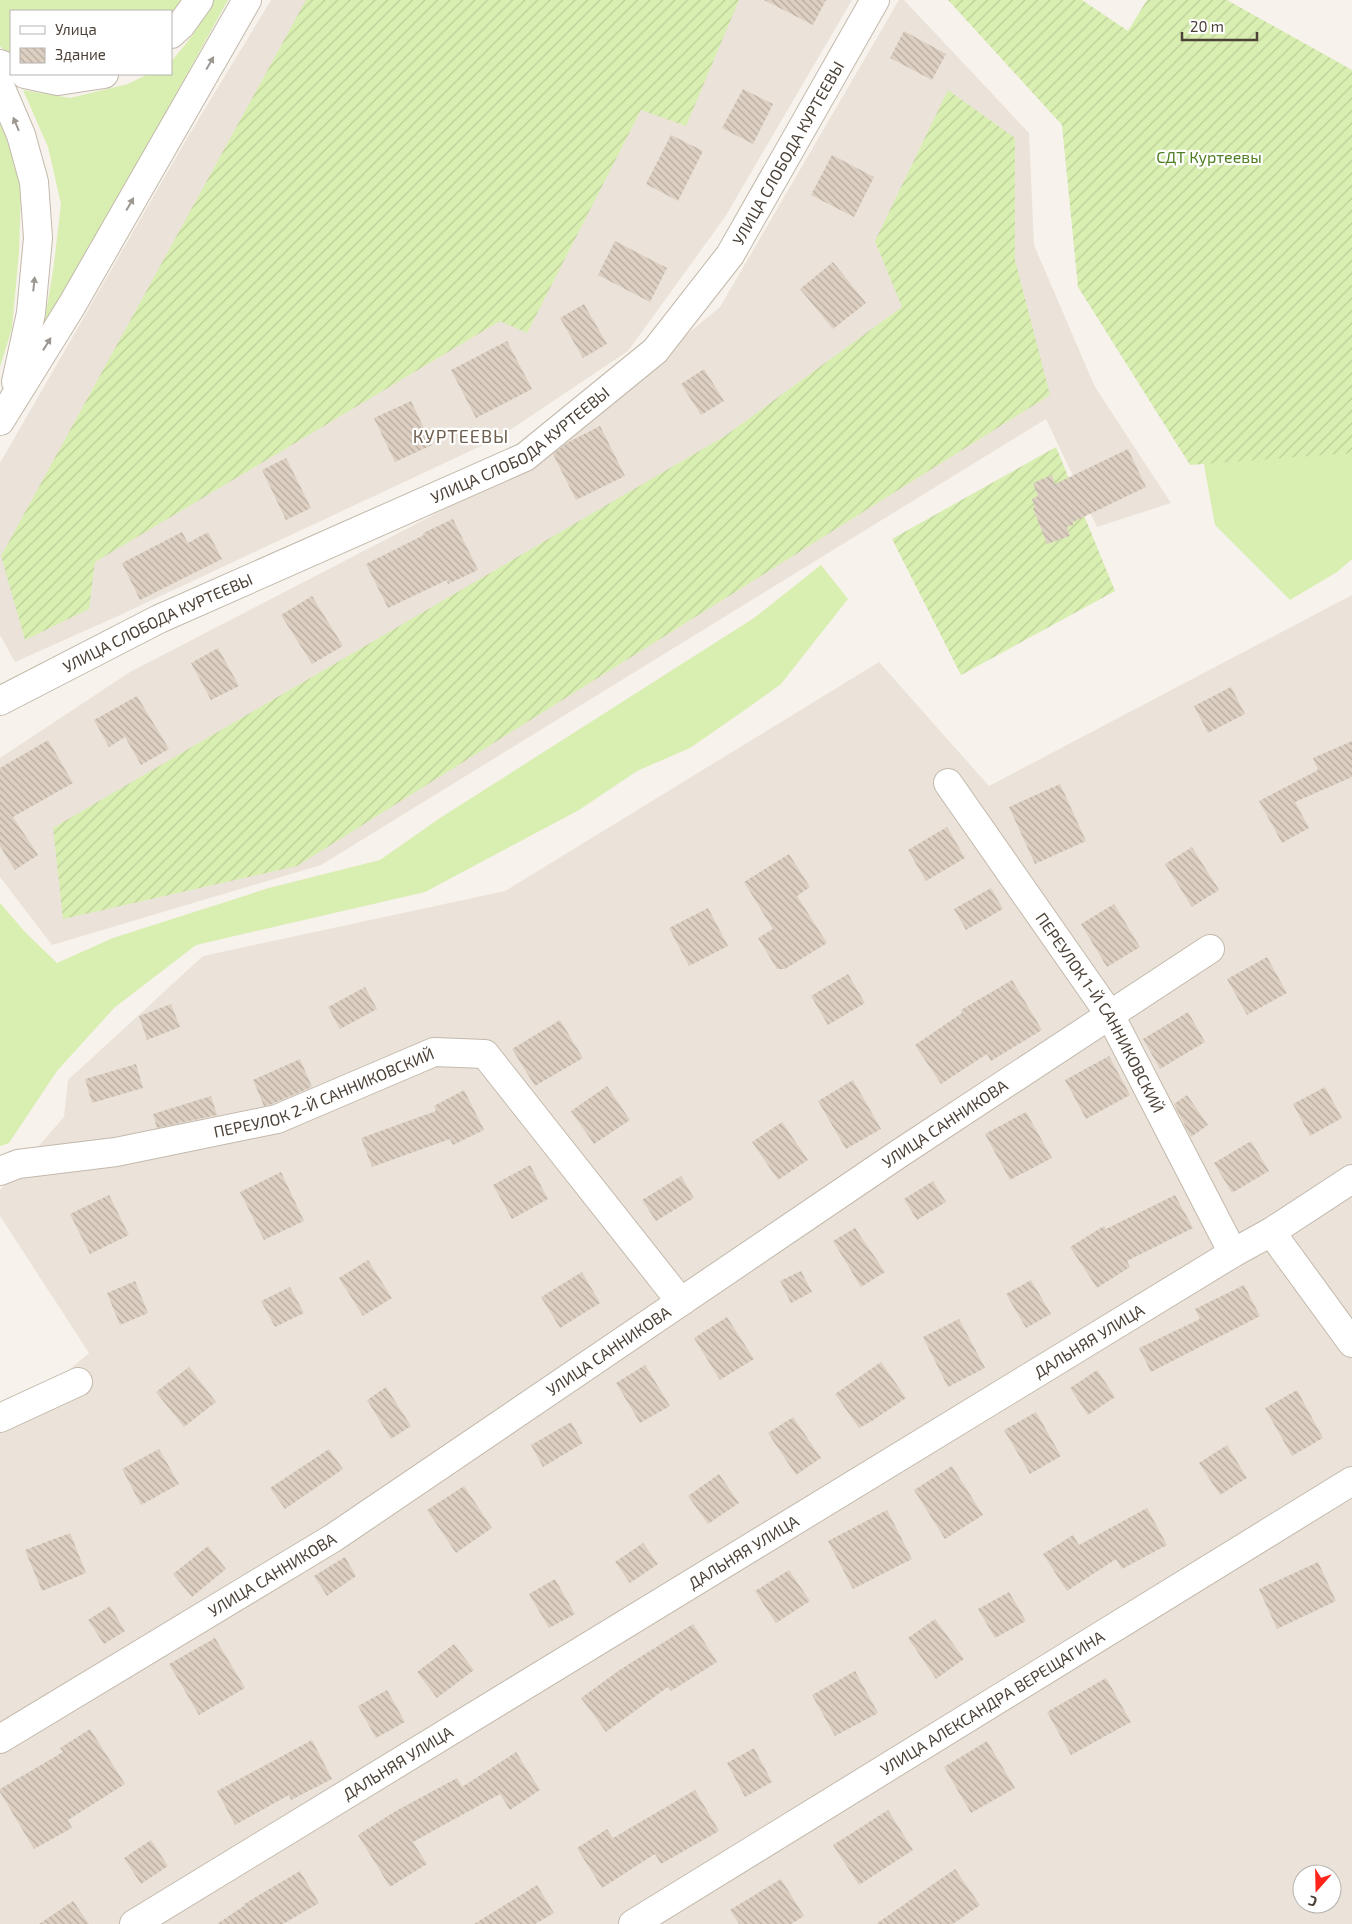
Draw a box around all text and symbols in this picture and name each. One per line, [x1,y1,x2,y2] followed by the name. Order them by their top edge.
[10,10,172,75] legend
[1182,10,1257,42] scale bar
[1190,17,1224,35] text: 20 m
[55,20,97,38] text: Улица
[55,45,106,63] text: Здание
[206,57,215,70] one-way arrow
[728,58,847,248] street label: УЛИЦА СЛОБОДА КУРТЕЕВЫ
[12,117,20,131] one-way arrow
[1156,147,1262,167] park label: СДТ Куртеевы
[125,198,134,211] one-way arrow
[30,275,38,291] one-way arrow
[43,338,52,351] one-way arrow
[428,382,613,507] street label: УЛИЦА СЛОБОДА КУРТЕЕВЫ
[413,425,509,447] district label: КУРТЕЕВЫ
[59,569,255,676] street label: УЛИЦА СЛОБОДА КУРТЕЕВЫ
[1032,909,1169,1116] street label: ПЕРЕУЛОК 1-Й САННИКОВСКИЙ
[212,1043,437,1141] street label: ПЕРЕУЛОК 2-Й САННИКОВСКИЙ
[878,1075,1011,1171] street label: УЛИЦА САННИКОВА
[1030,1300,1147,1381] street label: ДАЛЬНЯЯ УЛИЦА
[543,1302,674,1399] street label: УЛИЦА САННИКОВА
[685,1511,802,1592] street label: ДАЛЬНЯЯ УЛИЦА
[205,1528,339,1620] street label: УЛИЦА САННИКОВА
[877,1626,1108,1778] street label: УЛИЦА АЛЕКСАНДРА ВЕРЕЩАГИНА
[339,1722,456,1803] street label: ДАЛЬНЯЯ УЛИЦА
[1292,1864,1342,1914] north arrow
[1306,1892,1319,1911] text: С

